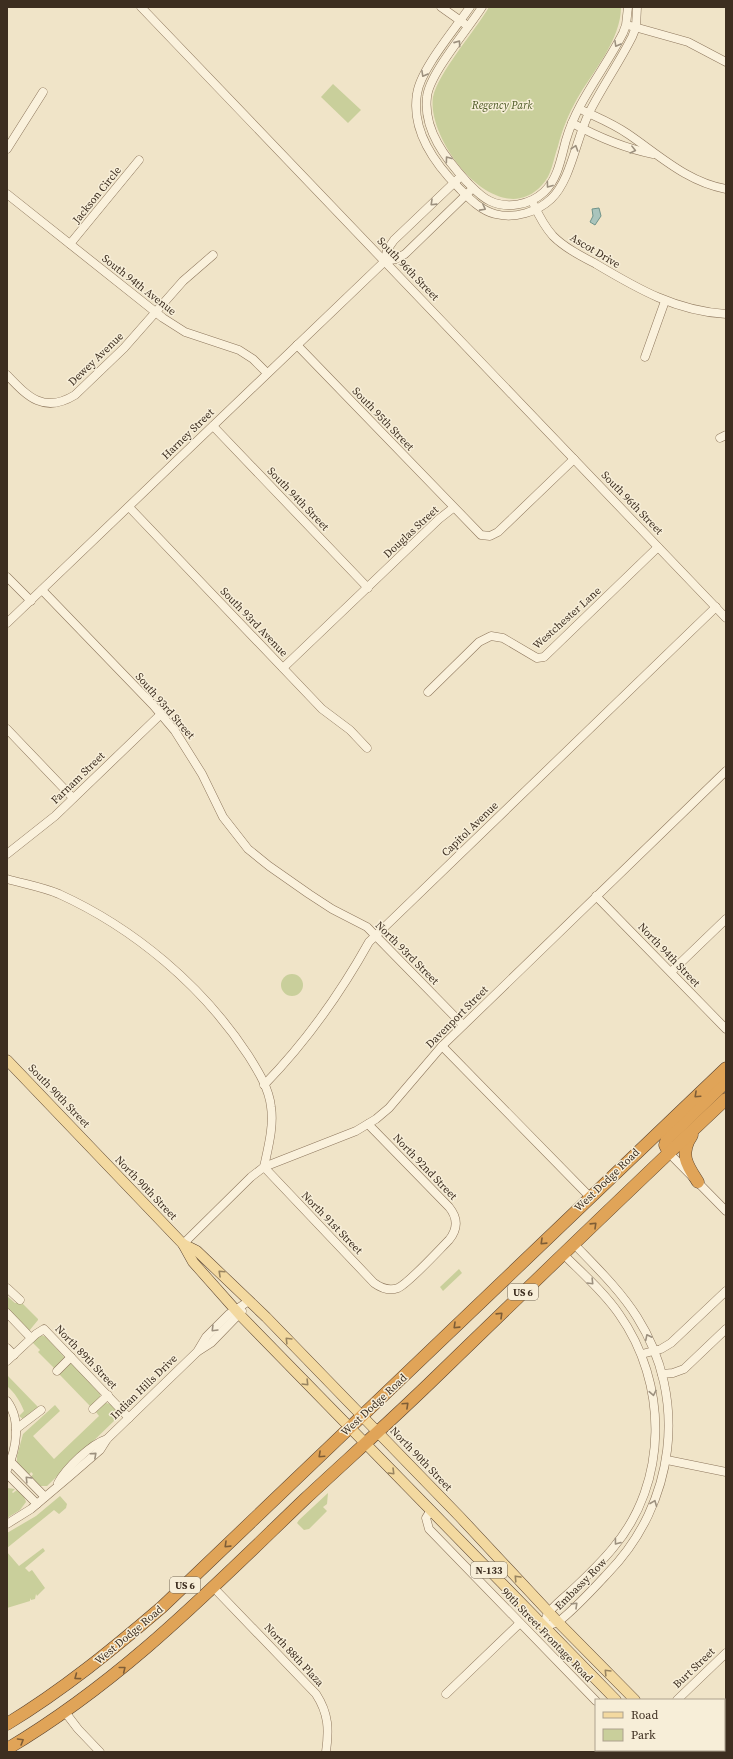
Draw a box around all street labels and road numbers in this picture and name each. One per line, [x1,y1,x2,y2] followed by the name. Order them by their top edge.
[69,163,125,228] street label: Jackson Circle
[567,230,623,272] street label: Ascot Drive
[374,234,442,304] street label: South 96th Street
[99,251,180,319] street label: South 94th Avenue
[65,329,127,389] street label: Dewey Avenue
[349,384,417,454] street label: South 95th Street
[159,405,218,463] street label: Harney Street
[264,464,332,534] street label: South 94th Street
[598,468,666,538] street label: South 96th Street
[380,502,442,561] street label: Douglas Street
[530,583,605,653] street label: Westchester Lane
[217,584,291,660] street label: South 93rd Avenue
[132,670,198,743] street label: South 93rd Street
[48,748,108,807] street label: Farnam Street
[438,798,502,860] street label: Capitol Avenue
[372,918,442,988] street label: North 93rd Street
[634,920,704,991] street label: North 94th Street
[423,982,492,1051] street label: Davenport Street
[25,1061,93,1131] street label: South 90th Street
[390,1131,461,1204] street label: North 92nd Street
[571,1145,643,1215] street label: West Dodge Road
[111,1153,181,1224] street label: North 90th Street
[298,1188,366,1258] street label: North 91st Street
[508,1284,538,1300] road number: US 6
[51,1322,121,1393] street label: North 89th Street
[107,1351,181,1423] street label: Indian Hills Drive
[338,1370,411,1439] street label: West Dodge Road
[386,1424,456,1495] street label: North 90th Street
[552,1554,611,1613] street label: Embassy Row
[471,1562,507,1578] road number: N-133
[170,1577,200,1593] road number: US 6
[498,1585,597,1686] street label: 90th Street Frontage Road
[92,1601,167,1668] street label: West Dodge Road
[261,1620,327,1690] street label: North 88th Plaza
[670,1644,718,1692] street label: Burt Street

